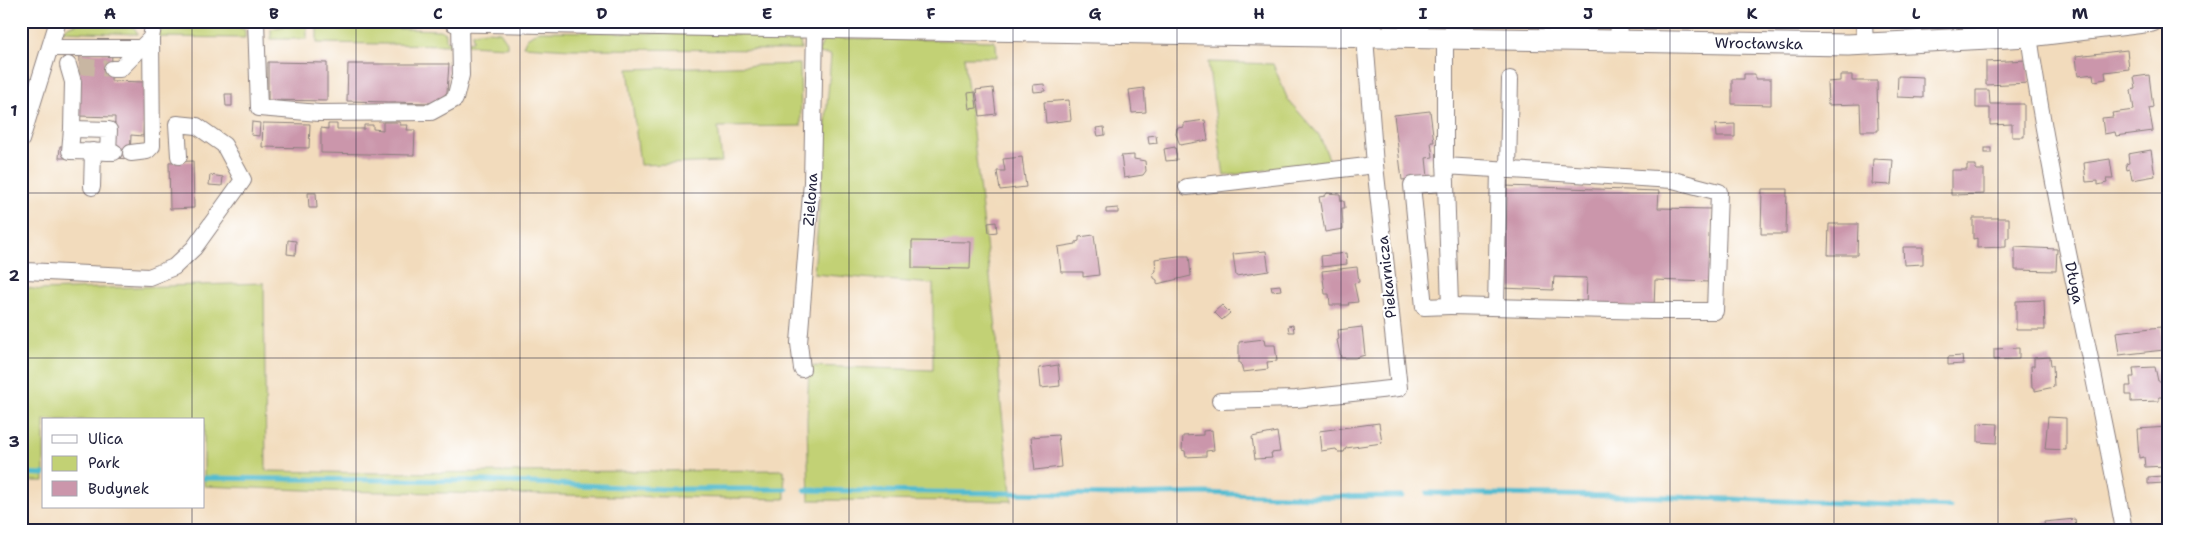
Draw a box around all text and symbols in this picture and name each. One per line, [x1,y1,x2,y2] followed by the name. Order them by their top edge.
[104,3,116,24] text: A
[269,3,279,24] text: B
[433,3,443,24] text: C
[596,3,608,24] text: D
[762,3,772,24] text: E
[926,3,936,24] text: F
[1089,3,1102,24] text: G
[1253,3,1265,24] text: H
[1419,3,1428,24] text: I
[1583,3,1593,24] text: J
[1747,3,1758,24] text: K
[1912,3,1921,24] text: L
[2072,3,2089,24] text: M
[1714,33,1804,54] street label: Wrocławska
[10,100,18,121] text: 1
[798,172,822,227] street label: Zielona
[1373,234,1401,319] street label: Piekarnicza
[2060,260,2088,306] street label: Długa
[8,265,20,286] text: 2
[42,418,205,508] legend
[88,429,124,449] text: Ulica
[8,431,20,452] text: 3
[88,453,120,473] text: Park
[88,479,149,499] text: Budynek

